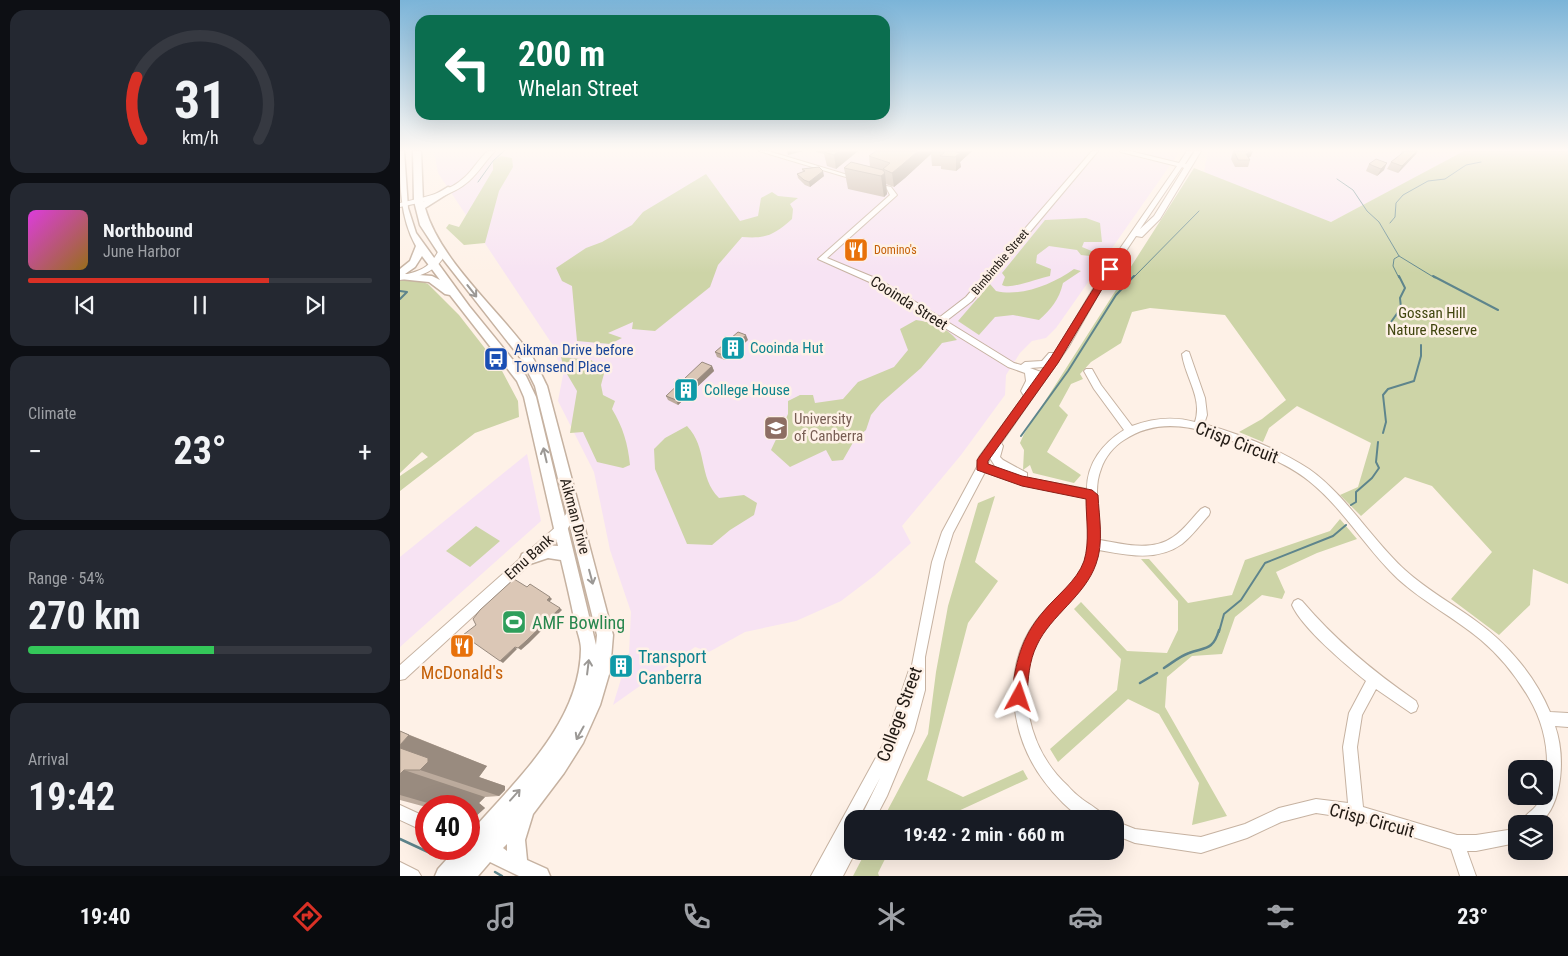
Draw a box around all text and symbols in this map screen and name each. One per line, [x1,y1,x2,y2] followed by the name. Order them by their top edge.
[518,34,605,75] text: 200 m
[435,35,500,100] icon: left
[174,70,226,131] text: 31
[518,76,639,101] text: Whelan Street
[182,127,218,148] text: km/h
[103,219,193,242] text: Northbound
[969,226,1032,298] street label: Bimbimbie Street
[843,237,869,263] restaurant icon: Domino's
[103,242,181,261] text: June Harbor
[874,243,917,257] place label: Domino's
[1089,248,1131,290] pin
[1096,255,1124,283] icon: arrive
[867,272,951,334] street label: Cooinda Street
[467,284,478,297] one-way arrow
[71,291,99,319] icon: previous
[186,291,214,319] icon: pause
[301,291,329,319] icon: next
[1387,304,1477,339] park label: Gossan Hill Nature Reserve
[720,335,746,361] building icon: Cooinda Hut
[750,339,823,357] place label: Cooinda Hut
[514,341,634,376] place label: Aikman Drive before Townsend Place
[483,346,509,372] bus stop icon: Aikman Drive before Townsend Place
[673,377,699,403] building icon: College House
[704,381,790,399] place label: College House
[28,404,76,423] text: Climate
[794,410,863,445] place label: University of Canberra
[763,415,789,441] school or university icon: University of Canberra
[1193,417,1281,467] street label: Crisp Circuit
[173,429,227,473] text: 23°
[28,435,42,468] text: −
[358,435,372,468] text: +
[540,448,549,464] one-way arrow
[556,476,594,556] street label: Aikman Drive
[501,530,557,583] street label: Emu Bank
[586,568,596,584] one-way arrow
[28,569,104,588] text: Range · 54%
[28,594,141,638] text: 270 km
[501,609,527,635] sports icon: AMF Bowling
[532,612,625,633] place label: AMF Bowling
[449,633,475,659] restaurant icon: McDonald's
[638,646,707,688] place label: Transport Canberra
[608,653,634,679] building icon: Transport Canberra
[583,659,593,675] one-way arrow
[421,662,503,683] place label: McDonald's
[872,664,926,764] street label: College Street
[992,670,1044,722] position arrow
[575,725,585,740] one-way arrow
[28,750,69,769] text: Arrival
[1508,760,1553,860] map controls
[1508,760,1553,805] button: search
[28,775,115,819] text: 19:42
[509,788,520,801] one-way arrow
[415,795,480,860] speed limit sign: 40
[1327,799,1417,841] street label: Crisp Circuit
[1508,815,1553,860] button: layers
[903,823,1065,846] text: 19:42 · 2 min · 660 m
[290,899,325,934] icon: directions
[484,899,519,934] icon: music
[679,899,714,934] icon: phone
[874,899,909,934] icon: climate
[1068,899,1103,934] icon: car
[1263,899,1298,934] icon: filters
[80,904,130,929] text: 19:40
[1457,904,1488,929] text: 23°

